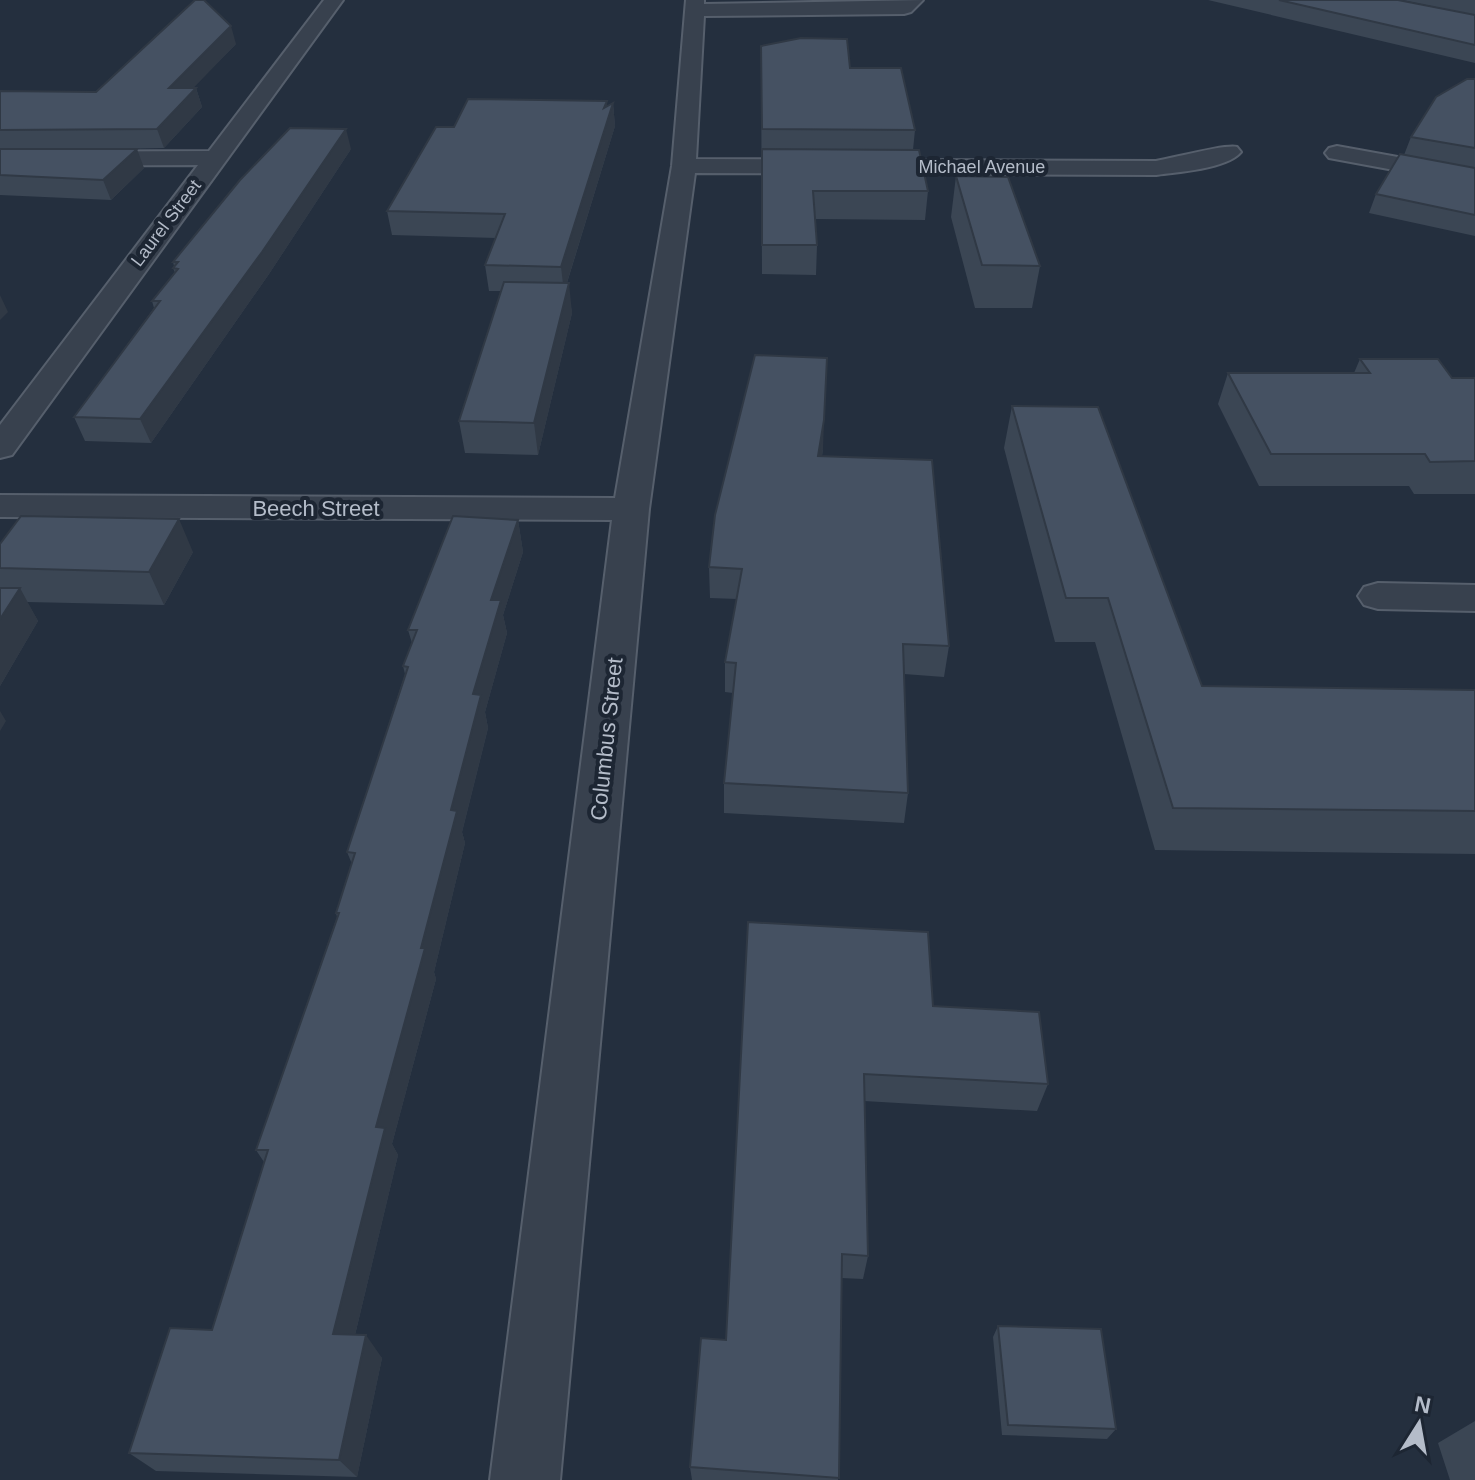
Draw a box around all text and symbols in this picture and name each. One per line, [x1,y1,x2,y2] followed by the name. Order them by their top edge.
[919,157,1045,177] street label: Michael Avenue
[127,176,205,270] street label: Laurel Street
[252,496,380,521] street label: Beech Street
[586,656,627,822] street label: Columbus Street
[1379,1384,1459,1464] north arrow
[1413,1391,1433,1419] text: N

